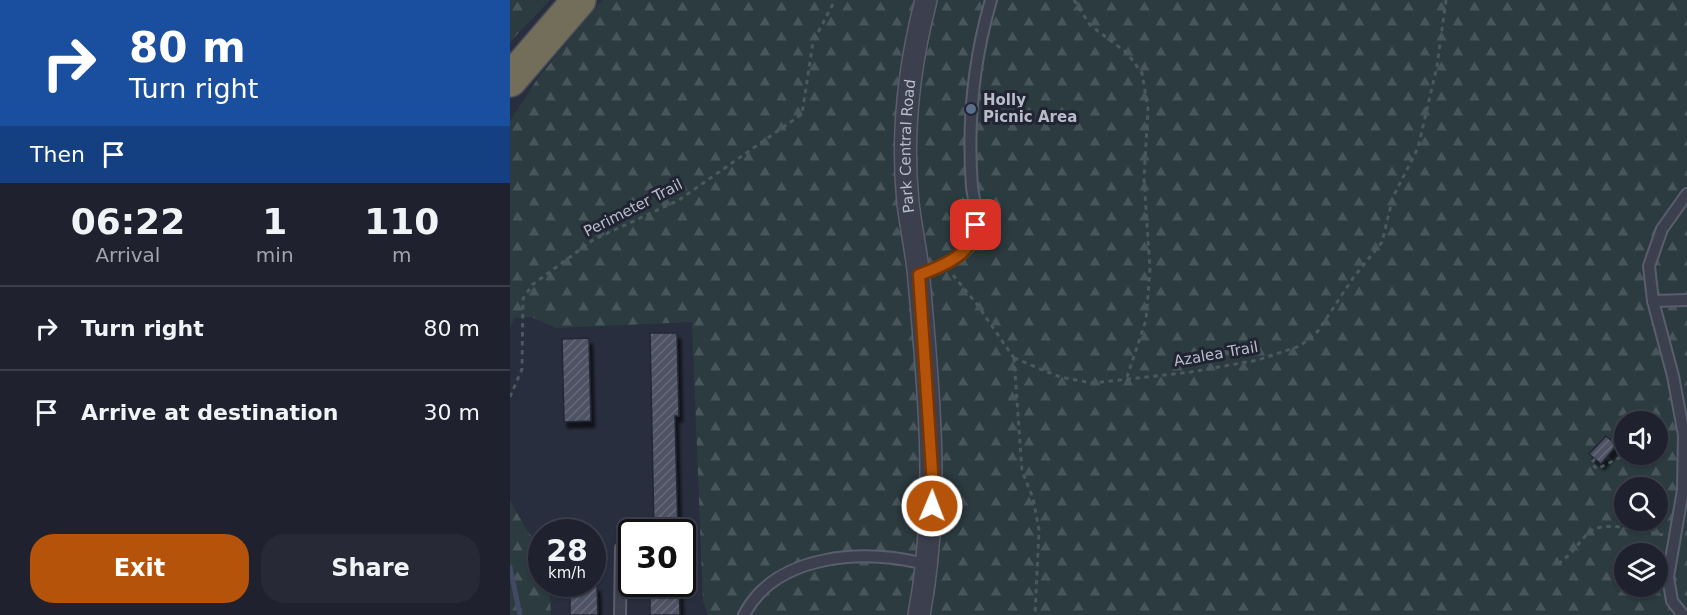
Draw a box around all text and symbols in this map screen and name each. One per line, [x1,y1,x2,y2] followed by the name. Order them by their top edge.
[129,23,246,72] text: 80 m
[30,24,108,102] icon: right
[129,73,258,104] text: Turn right
[896,78,919,214] street label: Park Central Road
[983,91,1077,126] place label: Holly Picnic Area
[964,102,978,116] marker: Holly Picnic Area
[97,138,130,171] icon: arrive
[30,142,85,167] text: Then
[581,175,685,241] street label: Perimeter Trail
[950,199,1001,250] pin
[71,201,185,242] text: 06:22
[262,201,287,242] text: 1
[364,201,439,242] text: 110
[959,208,992,241] icon: arrive
[95,243,160,267] text: Arrival
[256,243,294,267] text: min
[392,243,412,267] text: m
[30,312,63,345] icon: right
[81,316,204,341] text: Turn right
[424,316,480,341] text: 80 m
[1172,338,1260,370] street label: Azalea Trail
[30,396,63,429] icon: arrive
[81,400,338,425] text: Arrive at destination
[424,400,480,425] text: 30 m
[1614,411,1668,597] map controls
[1614,411,1668,465] button: sound
[900,474,964,538] position arrow
[1614,477,1668,531] button: search
[618,519,696,597] speed limit sign: 30
[546,533,588,568] text: 28
[30,534,249,603] button: Exit
[261,534,480,603] button: Share
[1614,543,1668,597] button: layers
[548,564,586,582] text: km/h

